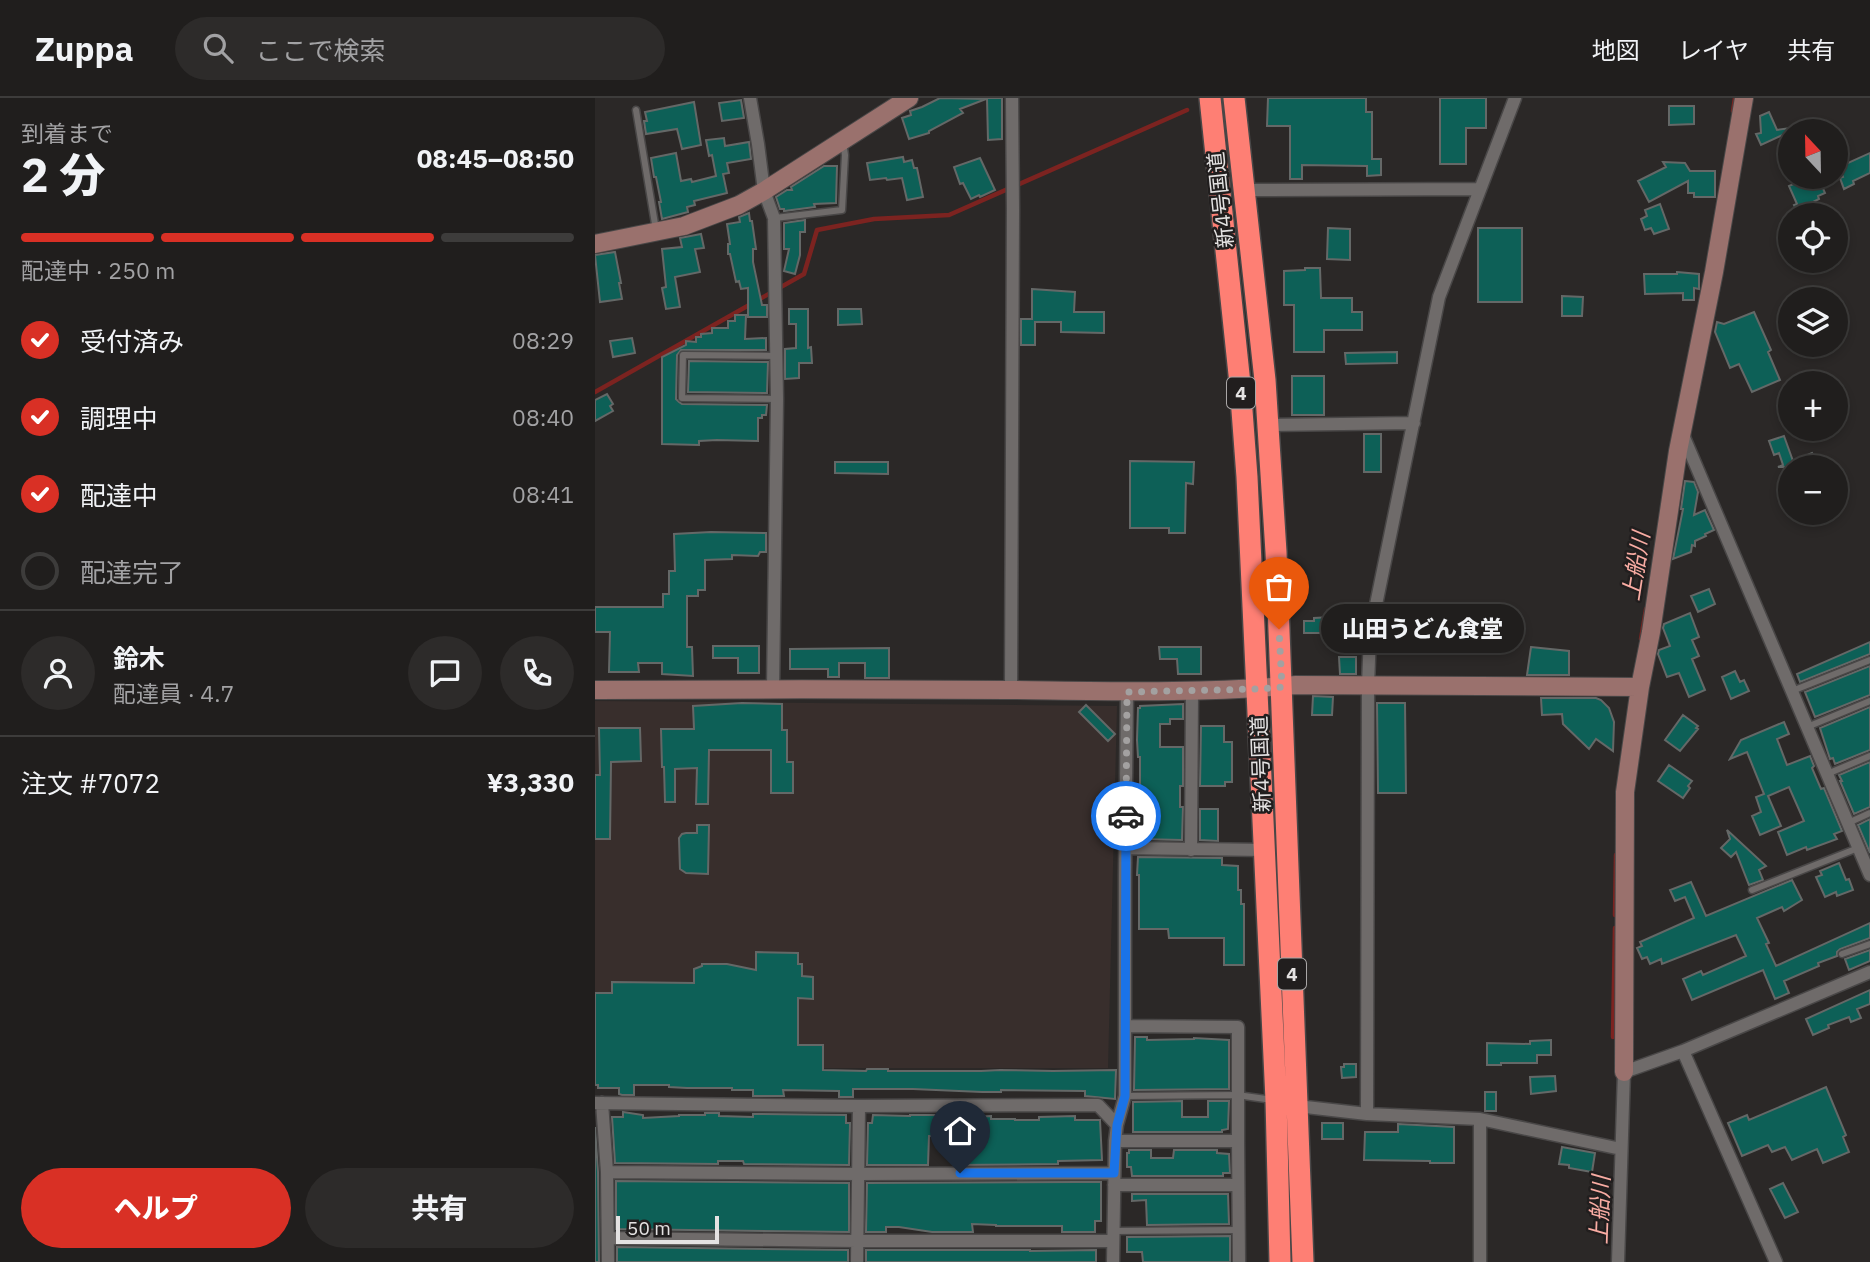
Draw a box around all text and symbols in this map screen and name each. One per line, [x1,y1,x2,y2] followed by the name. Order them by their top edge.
[175,17,665,80] search box
[35,27,133,70] text: Zuppa
[199,29,237,67] icon: search
[255,33,385,67] text: ここで検索
[1592,34,1640,66] text: 地図
[1678,34,1749,66] text: レイヤ
[1787,34,1835,66] text: 共有
[21,118,113,148] text: 到着まで
[1778,119,1848,189] north arrow
[1778,119,1848,525] map controls
[417,141,574,175] text: 08:45–08:50
[21,145,105,205] text: 2 分
[1201,150,1239,250] street label: 新4号国道
[1778,203,1848,273] button: locate
[21,255,175,285] text: 配達中 · 250 m
[1778,287,1848,357] button: layers
[21,321,59,359] icon: check
[80,324,184,358] text: 受付済み
[512,325,574,355] text: 08:29
[1778,371,1848,441] button: +
[1227,378,1255,408] road number: 4
[21,398,59,436] icon: check
[80,401,158,435] text: 調理中
[512,402,574,432] text: 08:40
[1778,455,1848,525] button: −
[21,475,59,513] icon: check
[80,478,158,512] text: 配達中
[512,479,574,509] text: 08:41
[1615,527,1656,602] water label: 上船川
[80,555,184,589] text: 配達完了
[1249,557,1309,629] pin
[1260,568,1298,606] icon: bag
[1321,604,1524,654] callout: 山田うどん食堂
[1342,613,1503,643] text: 山田うどん食堂
[21,636,95,710] button: person
[408,636,482,710] button: chat
[500,636,574,710] button: phone
[113,641,165,675] text: 鈴木
[113,678,234,708] text: 配達員 · 4.7
[1244,715,1276,813] street label: 新4号国道
[487,765,574,799] text: ¥3,330
[21,766,160,800] text: 注文 #7072
[1091,781,1161,851] courier
[1107,797,1145,835] icon: car
[1278,958,1306,989] road number: 4
[930,1101,990,1173] pin
[941,1112,979,1150] icon: home
[21,1168,291,1248] button: ヘルプ
[305,1168,574,1248] button: 共有
[1583,1172,1615,1245] water label: 上船川
[616,1213,719,1245] scale bar
[627,1216,671,1240] text: 50 m

